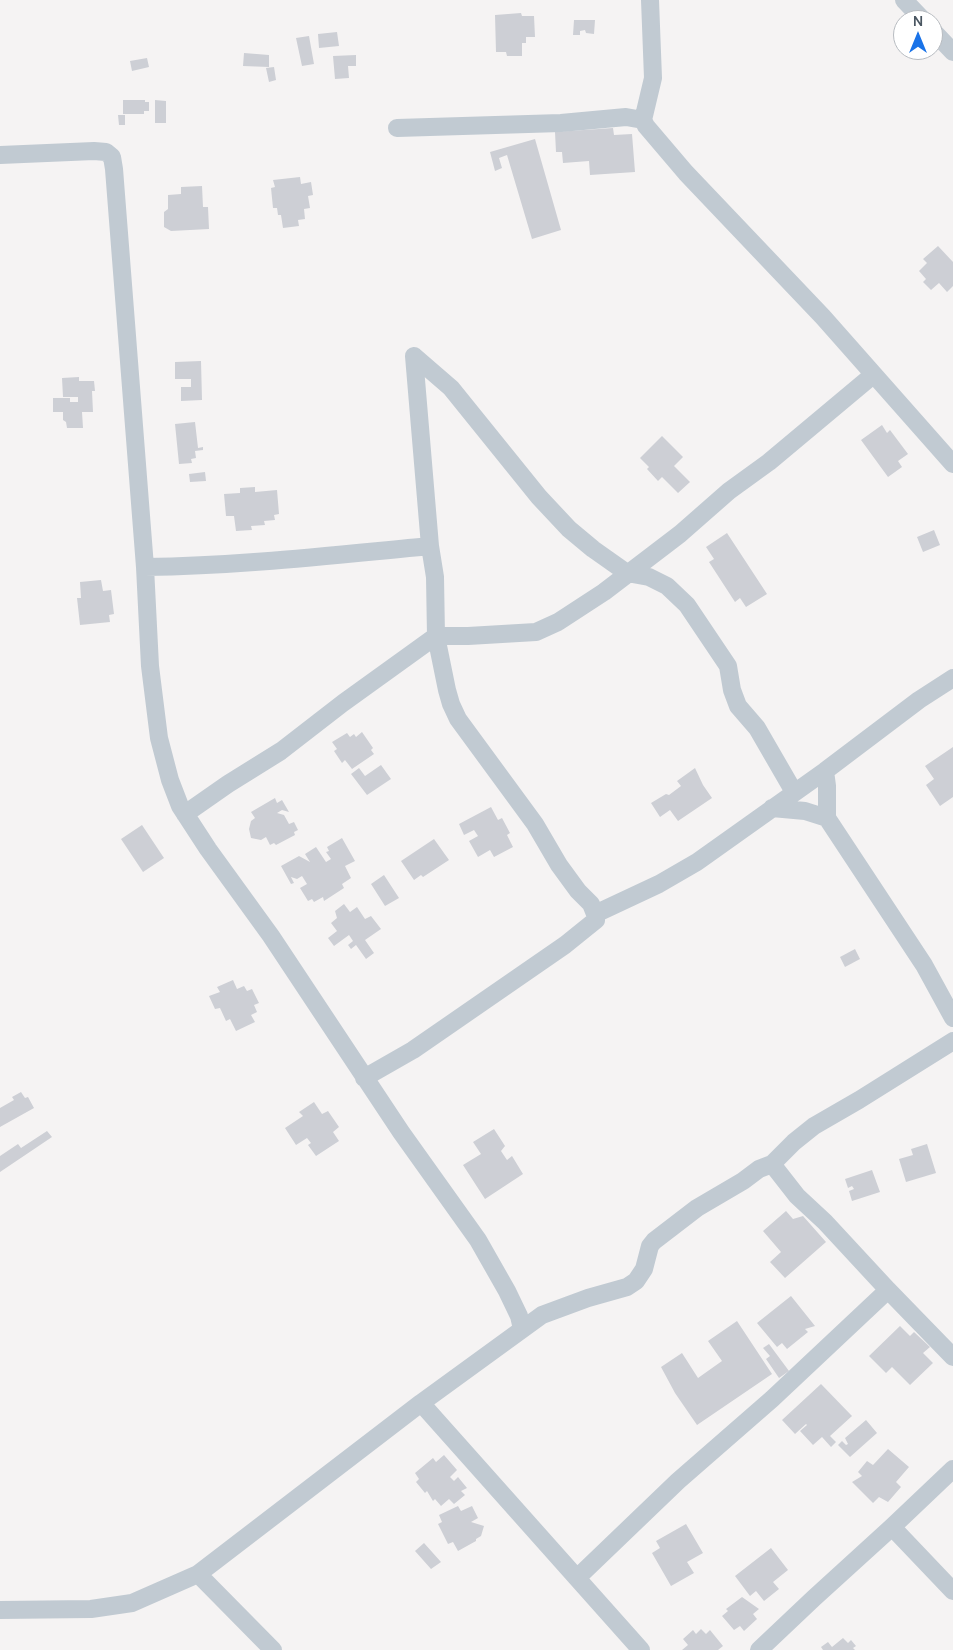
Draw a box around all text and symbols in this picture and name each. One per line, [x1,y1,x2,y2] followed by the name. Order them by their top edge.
[893,10,943,60] north arrow
[913,11,923,30] text: N

